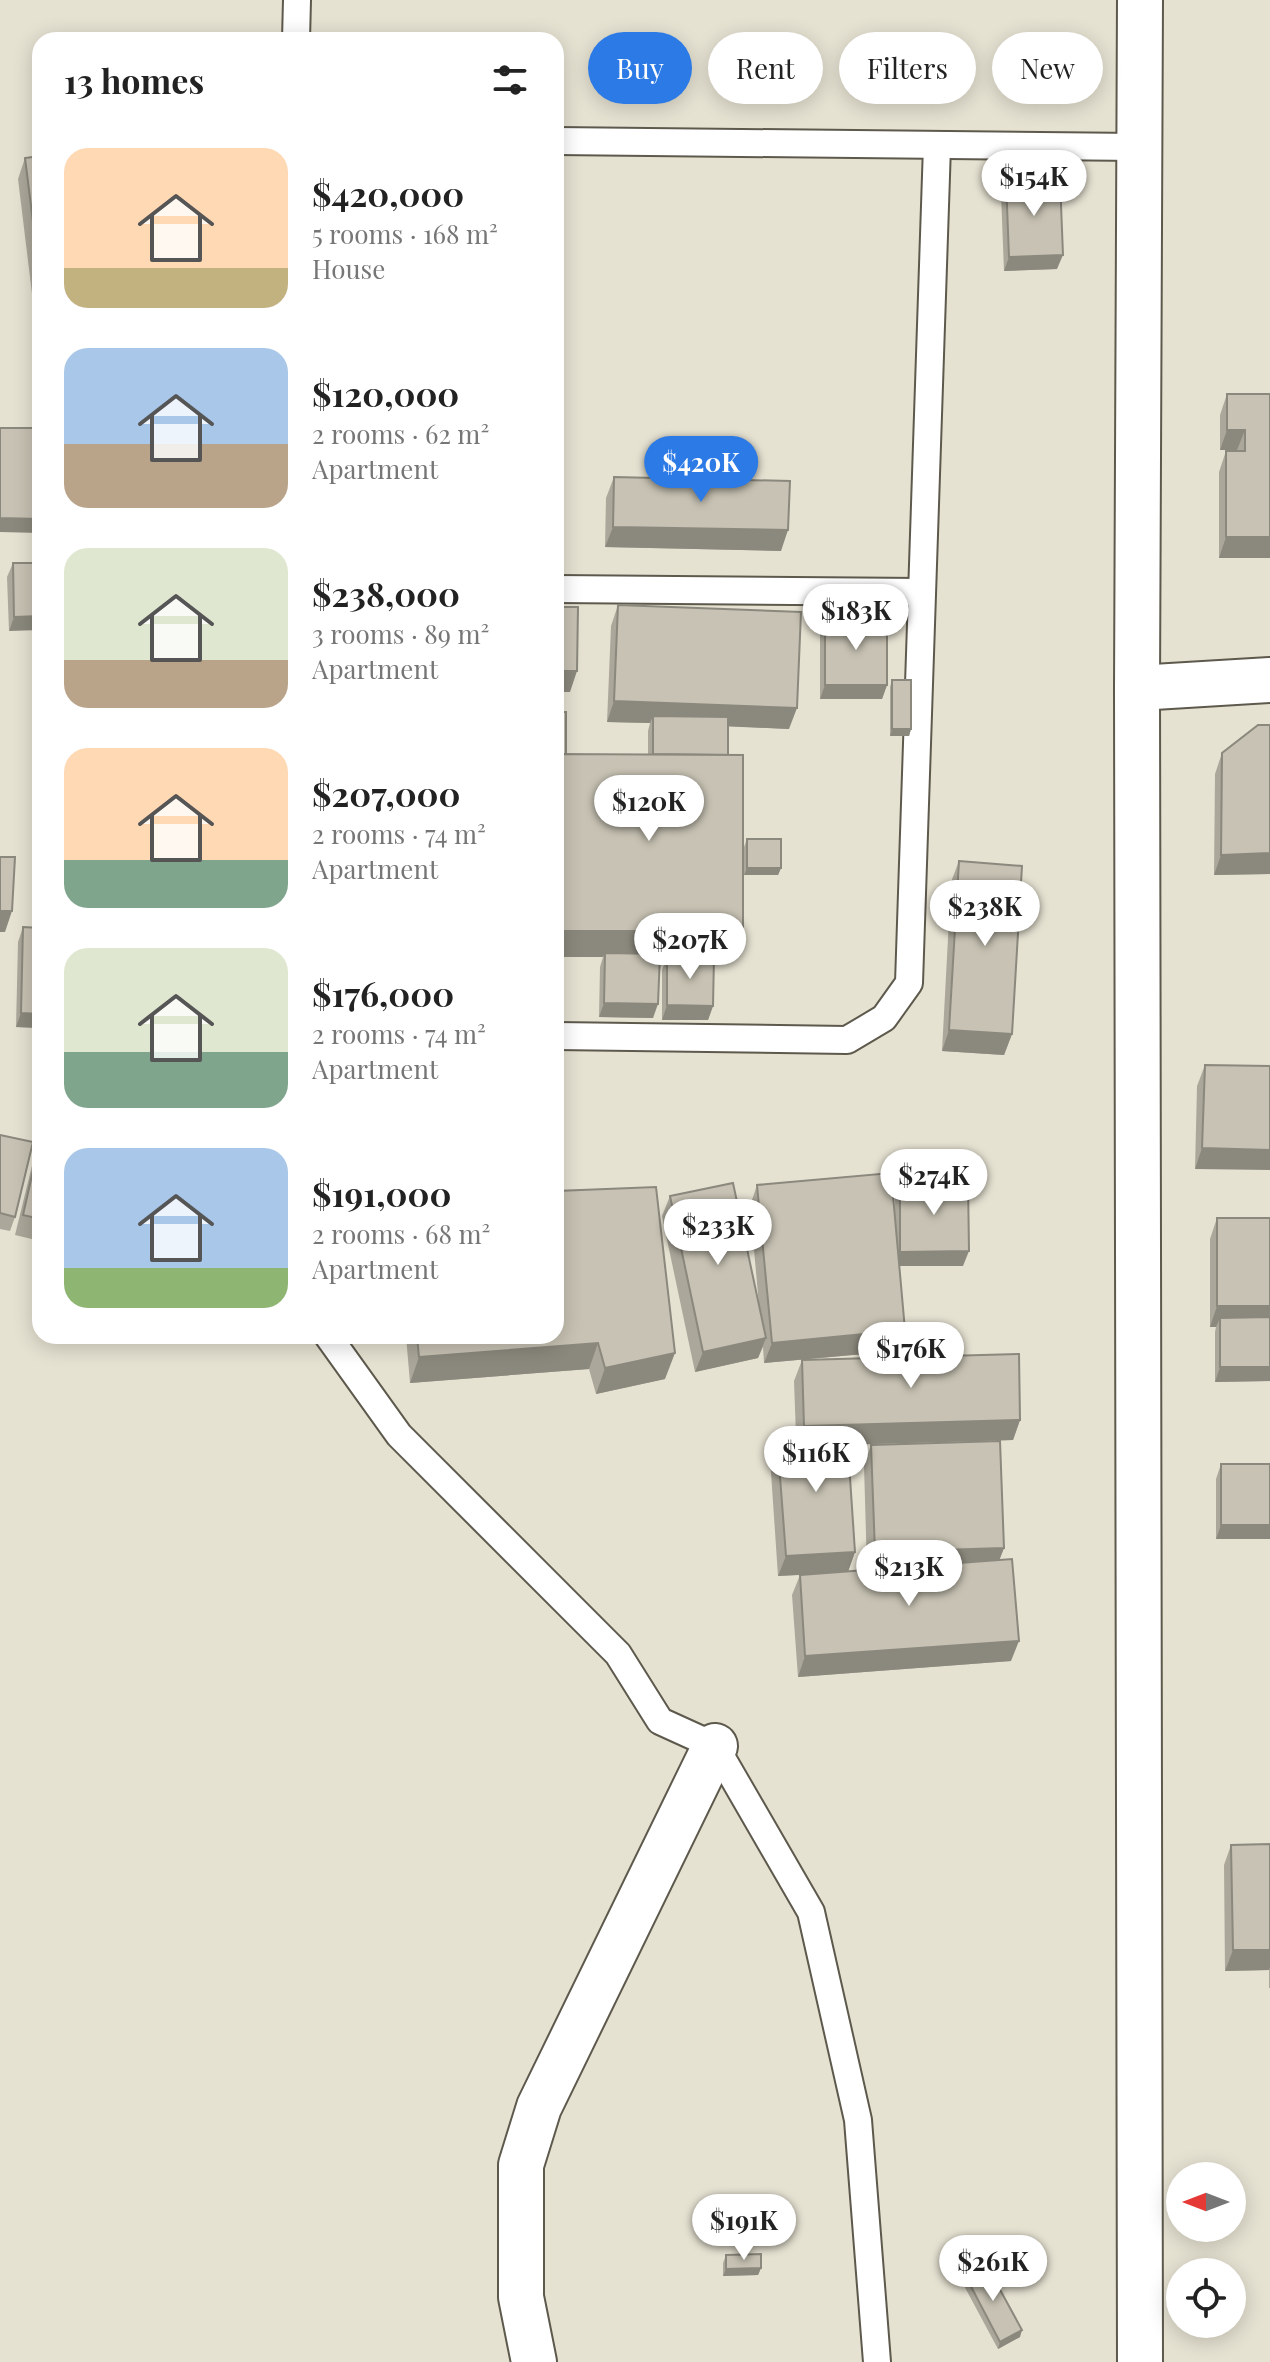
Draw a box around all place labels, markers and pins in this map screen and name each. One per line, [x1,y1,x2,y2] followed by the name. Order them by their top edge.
[978,150,1090,218] pin: $154K
[645,436,757,504] pin: $420K
[800,584,912,652] pin: $183K
[593,775,705,843] pin: $120K
[929,880,1041,948] pin: $238K
[634,913,746,981] pin: $207K
[878,1149,990,1217] pin: $274K
[662,1199,774,1267] pin: $233K
[855,1322,967,1390] pin: $176K
[760,1426,872,1494] pin: $116K
[853,1540,965,1608] pin: $213K
[688,2194,800,2262] pin: $191K
[937,2235,1049,2303] pin: $261K

